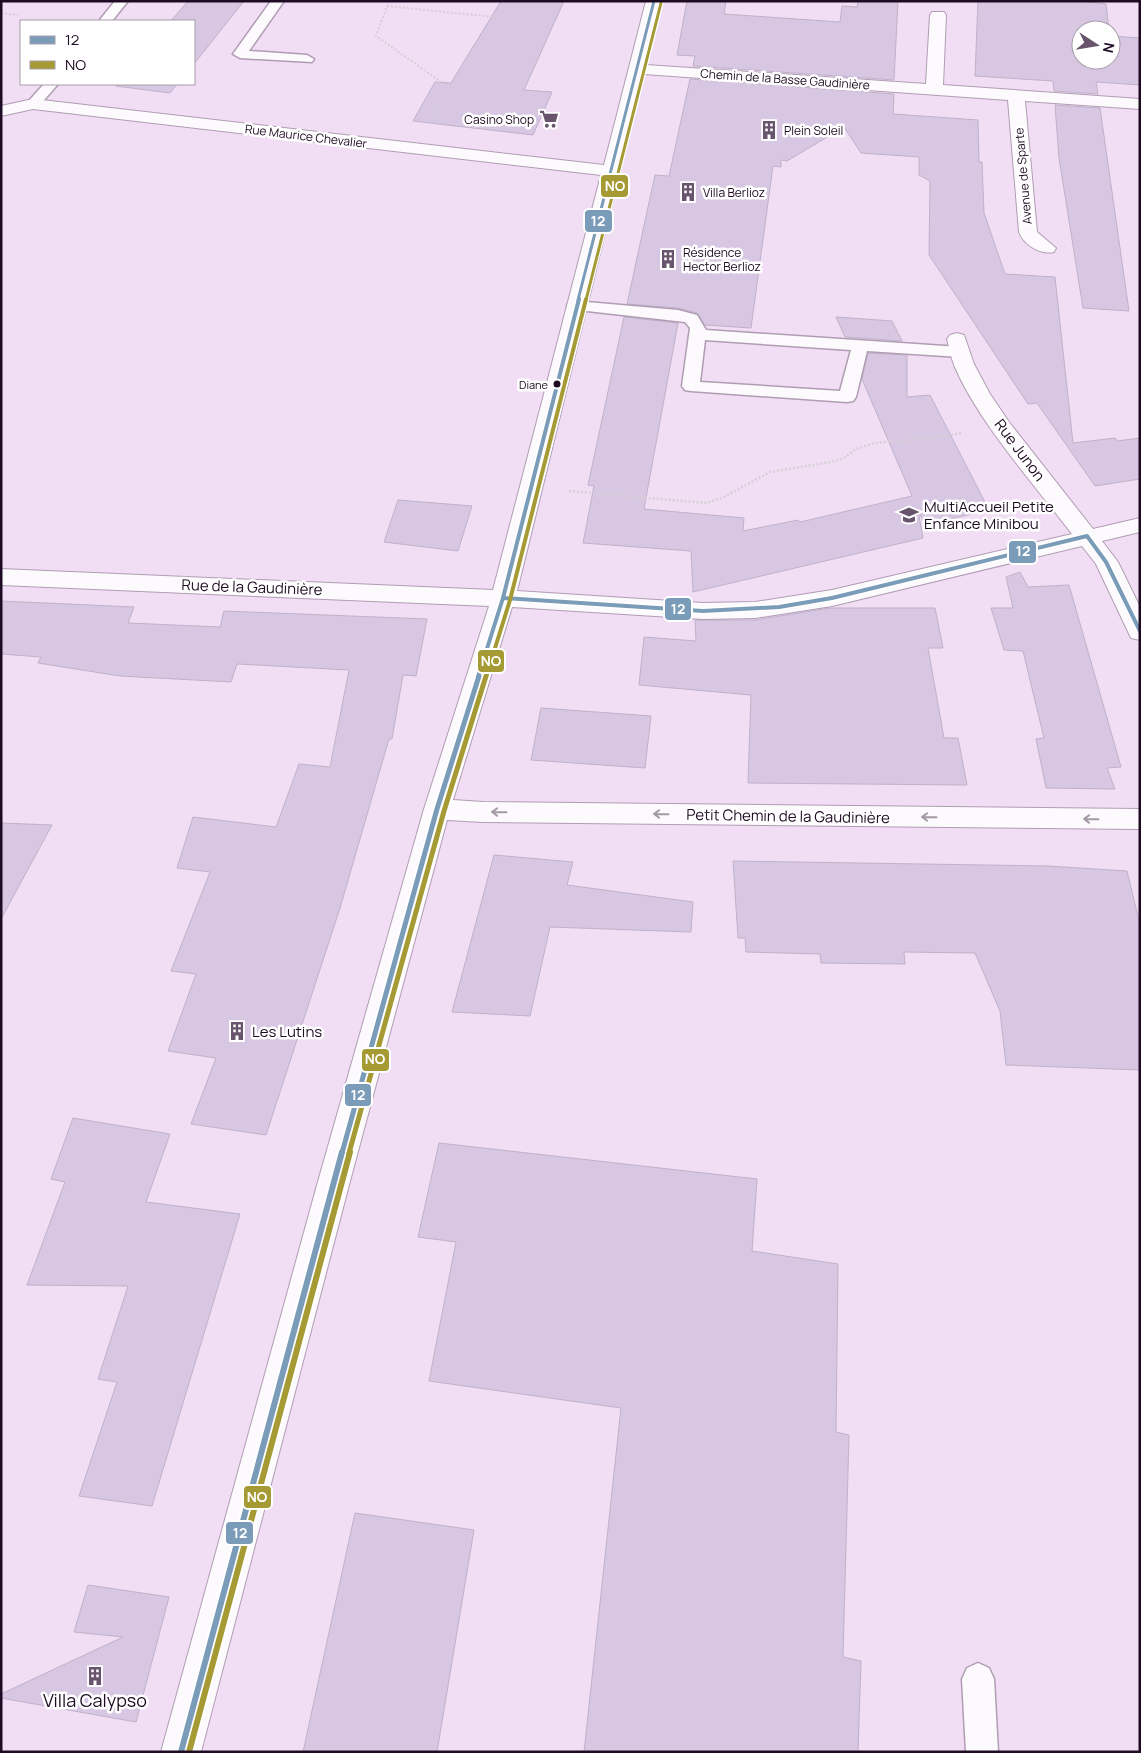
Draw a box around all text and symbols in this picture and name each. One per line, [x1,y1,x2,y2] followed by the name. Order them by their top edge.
[20,20,195,85] legend
[1071,20,1121,70] north arrow
[65,29,79,50] text: 12
[1099,41,1120,55] text: N
[65,54,86,75] text: NO
[700,65,870,93] street label: Chemin de la Basse Gaudinière
[538,108,560,130] supermarket icon: Casino Shop
[464,111,534,128] place label: Casino Shop
[758,119,780,141] building icon: Plein Soleil
[244,120,369,152] street label: Rue Maurice Chevalier
[784,122,843,139] place label: Plein Soleil
[1010,127,1036,225] street label: Avenue de Sparte
[600,174,629,198] line badge: NO
[605,176,626,195] text: NO
[677,181,699,203] building icon: Villa Berlioz
[703,184,765,201] place label: Villa Berlioz
[584,209,613,233] line badge: 12
[591,211,605,230] text: 12
[683,244,761,275] place label: Résidence Hector Berlioz
[657,248,679,270] building icon: Résidence Hector Berlioz
[519,377,549,392] place label: Diane
[552,379,562,389] marker: Diane
[990,415,1050,485] street label: Rue Junon
[924,496,1054,534] place label: MultiAccueil Petite Enfance Minibou
[898,504,920,526] school or university icon: MultiAccueil Petite Enfance Minibou
[1008,540,1037,564] line badge: 12
[1016,541,1030,560] text: 12
[181,574,323,600] street label: Rue de la Gaudinière
[664,597,692,621] line badge: 12
[671,599,685,618] text: 12
[477,649,505,673] line badge: NO
[481,651,502,670] text: NO
[686,804,890,828] street label: Petit Chemin de la Gaudinière
[491,807,507,817] one-way arrow
[653,809,670,819] one-way arrow
[921,812,937,822] one-way arrow
[1083,814,1100,824] one-way arrow
[226,1020,248,1042] building icon: Les Lutins
[252,1021,322,1042] place label: Les Lutins
[361,1048,390,1072] line badge: NO
[365,1049,386,1068] text: NO
[344,1083,372,1107] line badge: 12
[351,1085,365,1104] text: 12
[243,1485,272,1509] line badge: NO
[247,1487,268,1506] text: NO
[225,1521,254,1545] line badge: 12
[233,1523,247,1542] text: 12
[84,1665,106,1687] building icon: Villa Calypso
[43,1688,147,1712] place label: Villa Calypso

